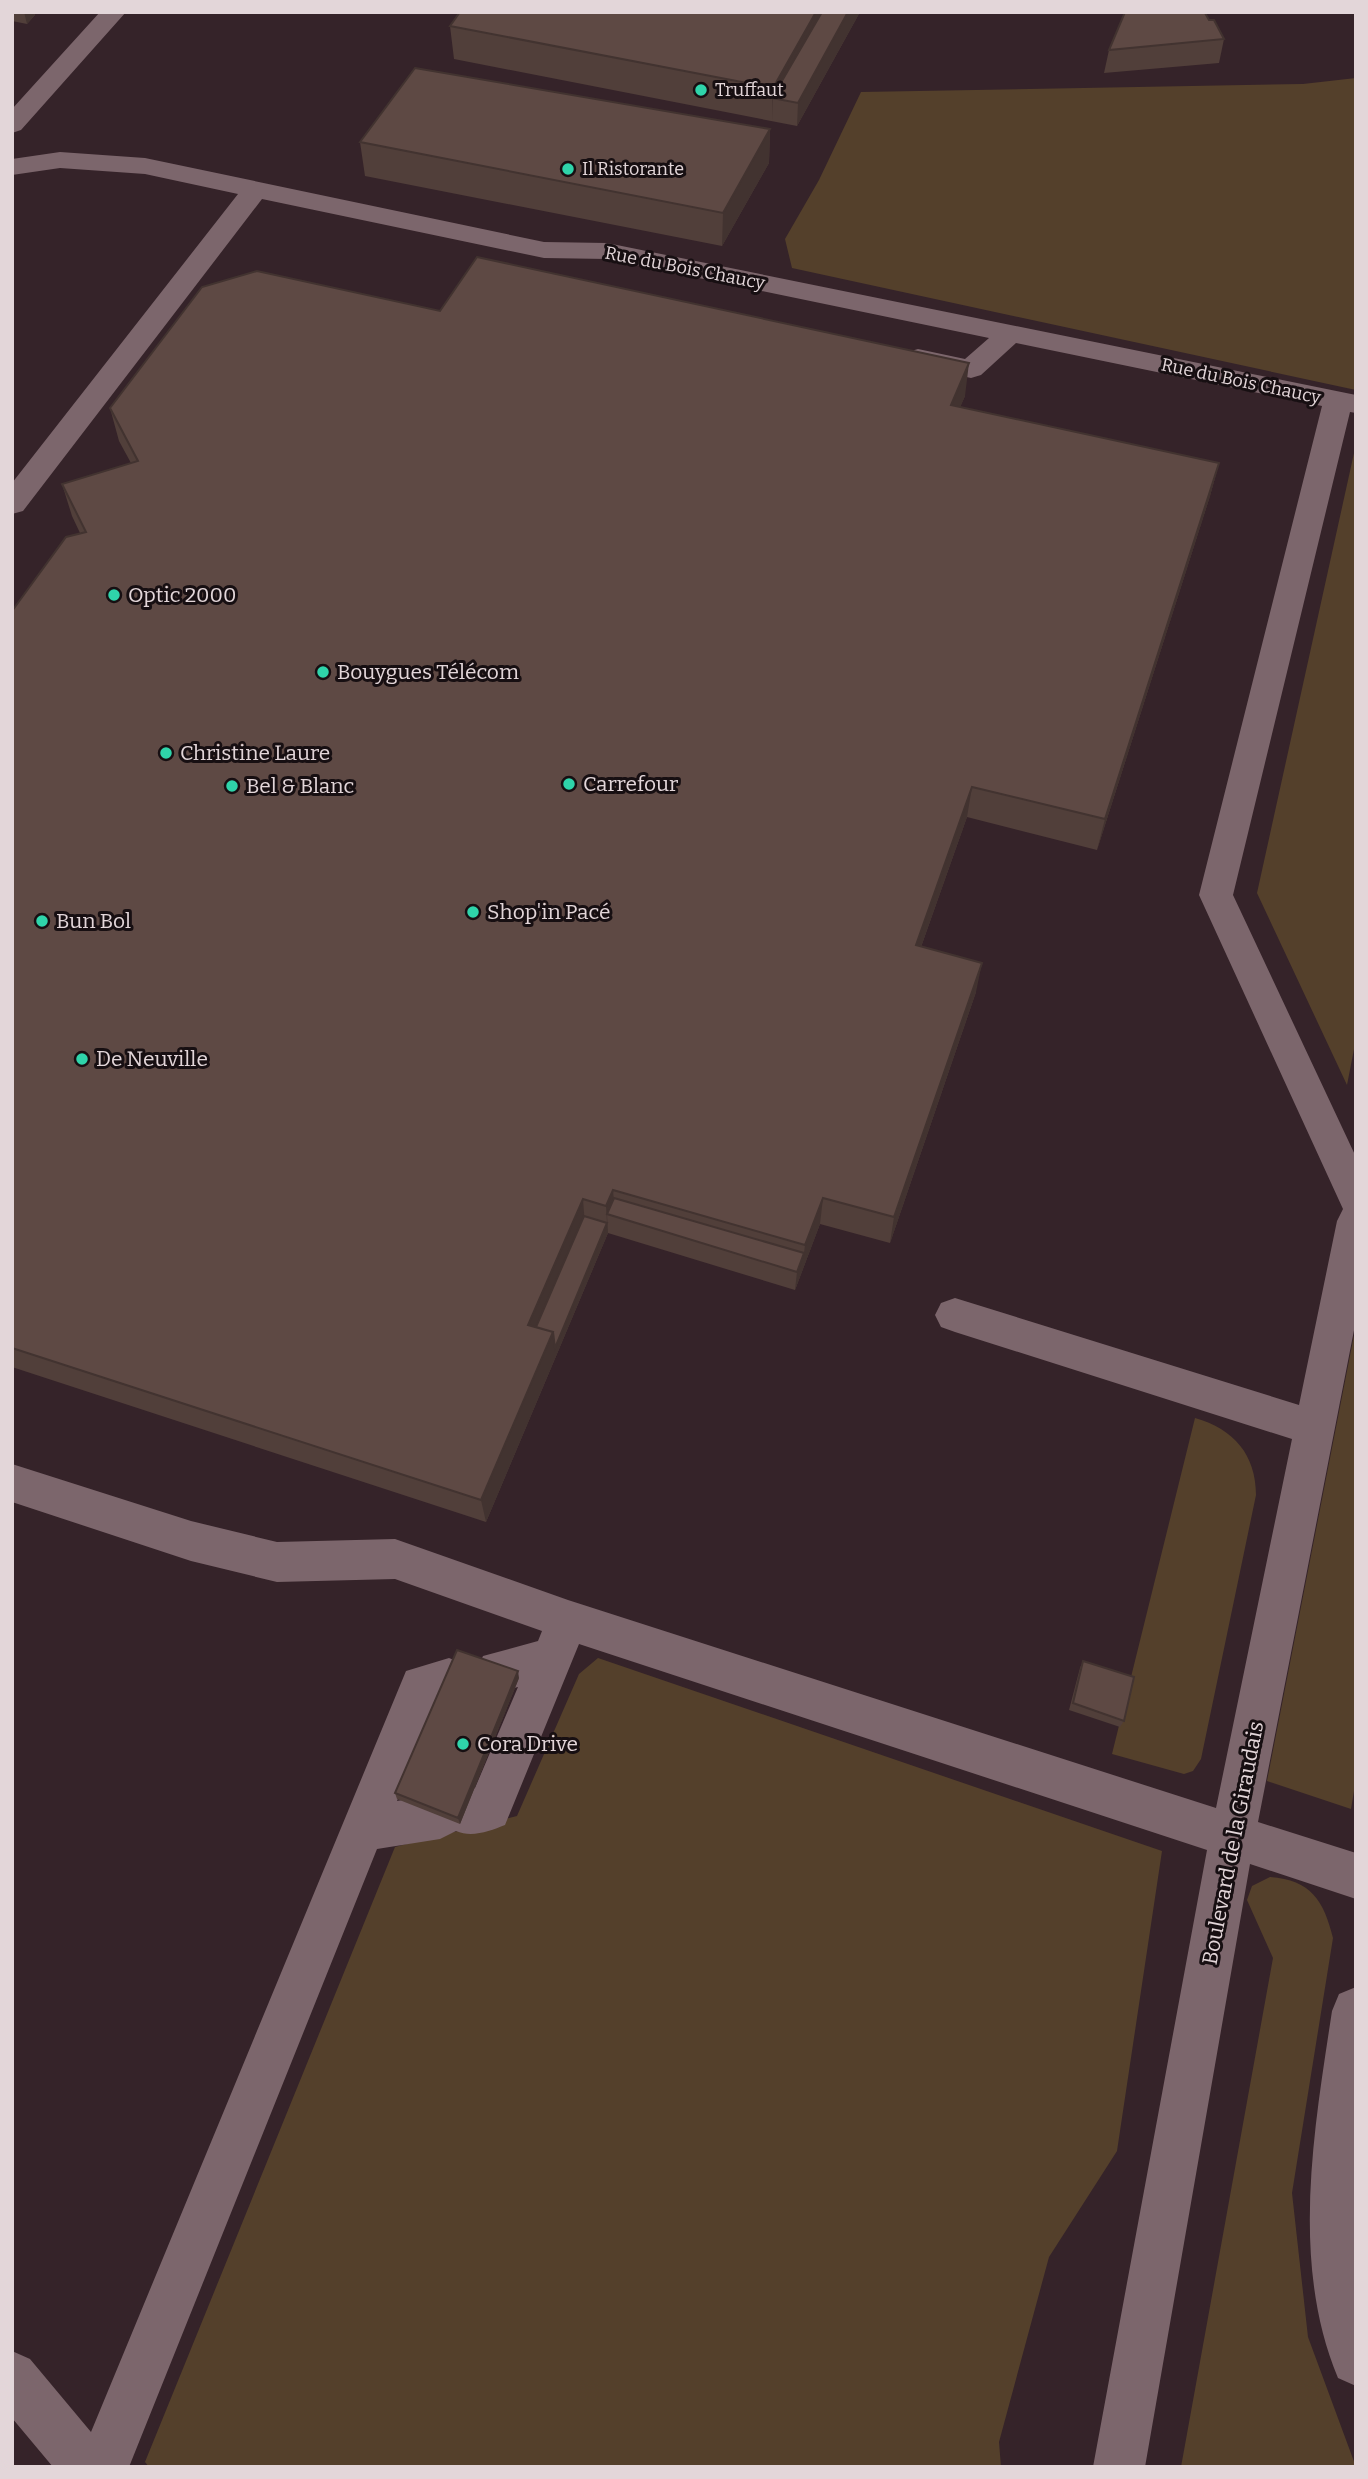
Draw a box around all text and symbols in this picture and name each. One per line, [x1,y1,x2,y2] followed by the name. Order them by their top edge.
[715,79,784,101] place label: Truffaut
[693,82,709,98] marker: Truffaut
[582,158,684,180] place label: Il Ristorante
[560,161,576,177] marker: Il Ristorante
[603,242,767,294] street label: Rue du Bois Chaucy
[1159,353,1323,409] street label: Rue du Bois Chaucy
[128,582,236,608] place label: Optic 2000
[106,587,122,603] marker: Optic 2000
[337,659,519,685] place label: Bouygues Télécom
[315,664,331,680] marker: Bouygues Télécom
[180,740,330,766] place label: Christine Laure
[158,745,174,761] marker: Christine Laure
[583,771,678,797] place label: Carrefour
[246,773,355,799] place label: Bel & Blanc
[561,776,577,792] marker: Carrefour
[224,778,240,794] marker: Bel & Blanc
[487,899,610,925] place label: Shop'in Pacé
[465,904,481,920] marker: Shop'in Pacé
[56,908,131,934] place label: Bun Bol
[34,913,50,929] marker: Bun Bol
[96,1046,208,1072] place label: De Neuville
[74,1051,90,1067] marker: De Neuville
[1197,1719,1269,1967] street label: Boulevard de la Giraudais
[477,1731,578,1757] place label: Cora Drive
[455,1736,471,1752] marker: Cora Drive

